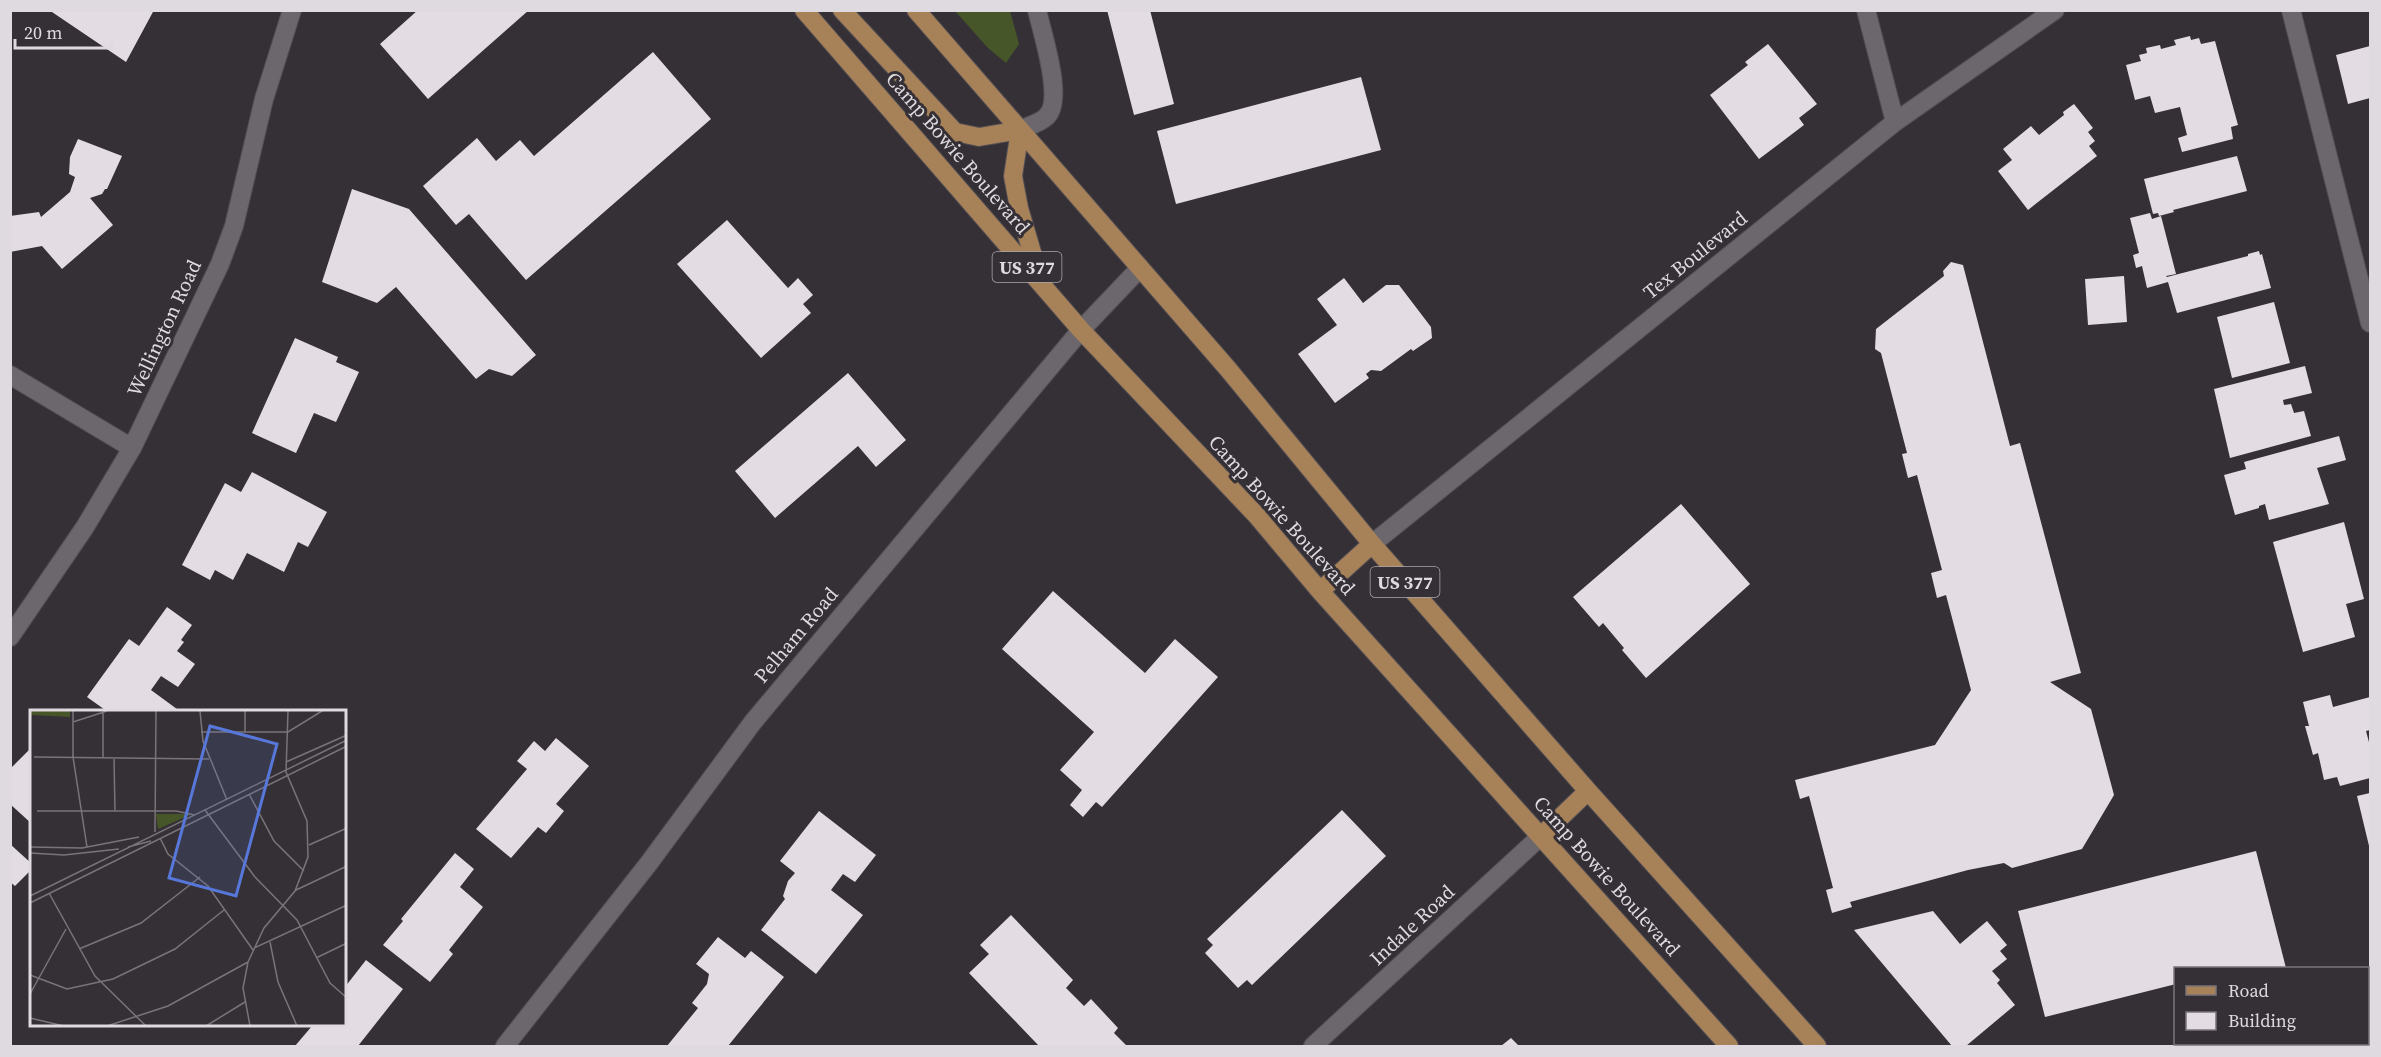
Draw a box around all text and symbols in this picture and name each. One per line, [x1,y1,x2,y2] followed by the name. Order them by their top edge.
[15,12,111,50] scale bar
[24,20,62,45] text: 20 m
[880,66,1037,241] street label: Camp Bowie Boulevard
[1637,204,1753,306] street label: Tex Boulevard
[992,252,1062,282] road number: US 377
[120,255,208,401] street label: Wellington Road
[1202,429,1362,602] street label: Camp Bowie Boulevard
[1370,567,1440,597] road number: US 377
[748,581,845,689] street label: Pelham Road
[30,710,346,1027] inset map
[1527,790,1687,963] street label: Camp Bowie Boulevard
[1363,878,1461,972] street label: Indale Road
[2174,967,2369,1045] legend
[2228,978,2269,1003] text: Road
[2228,1008,2296,1033] text: Building

